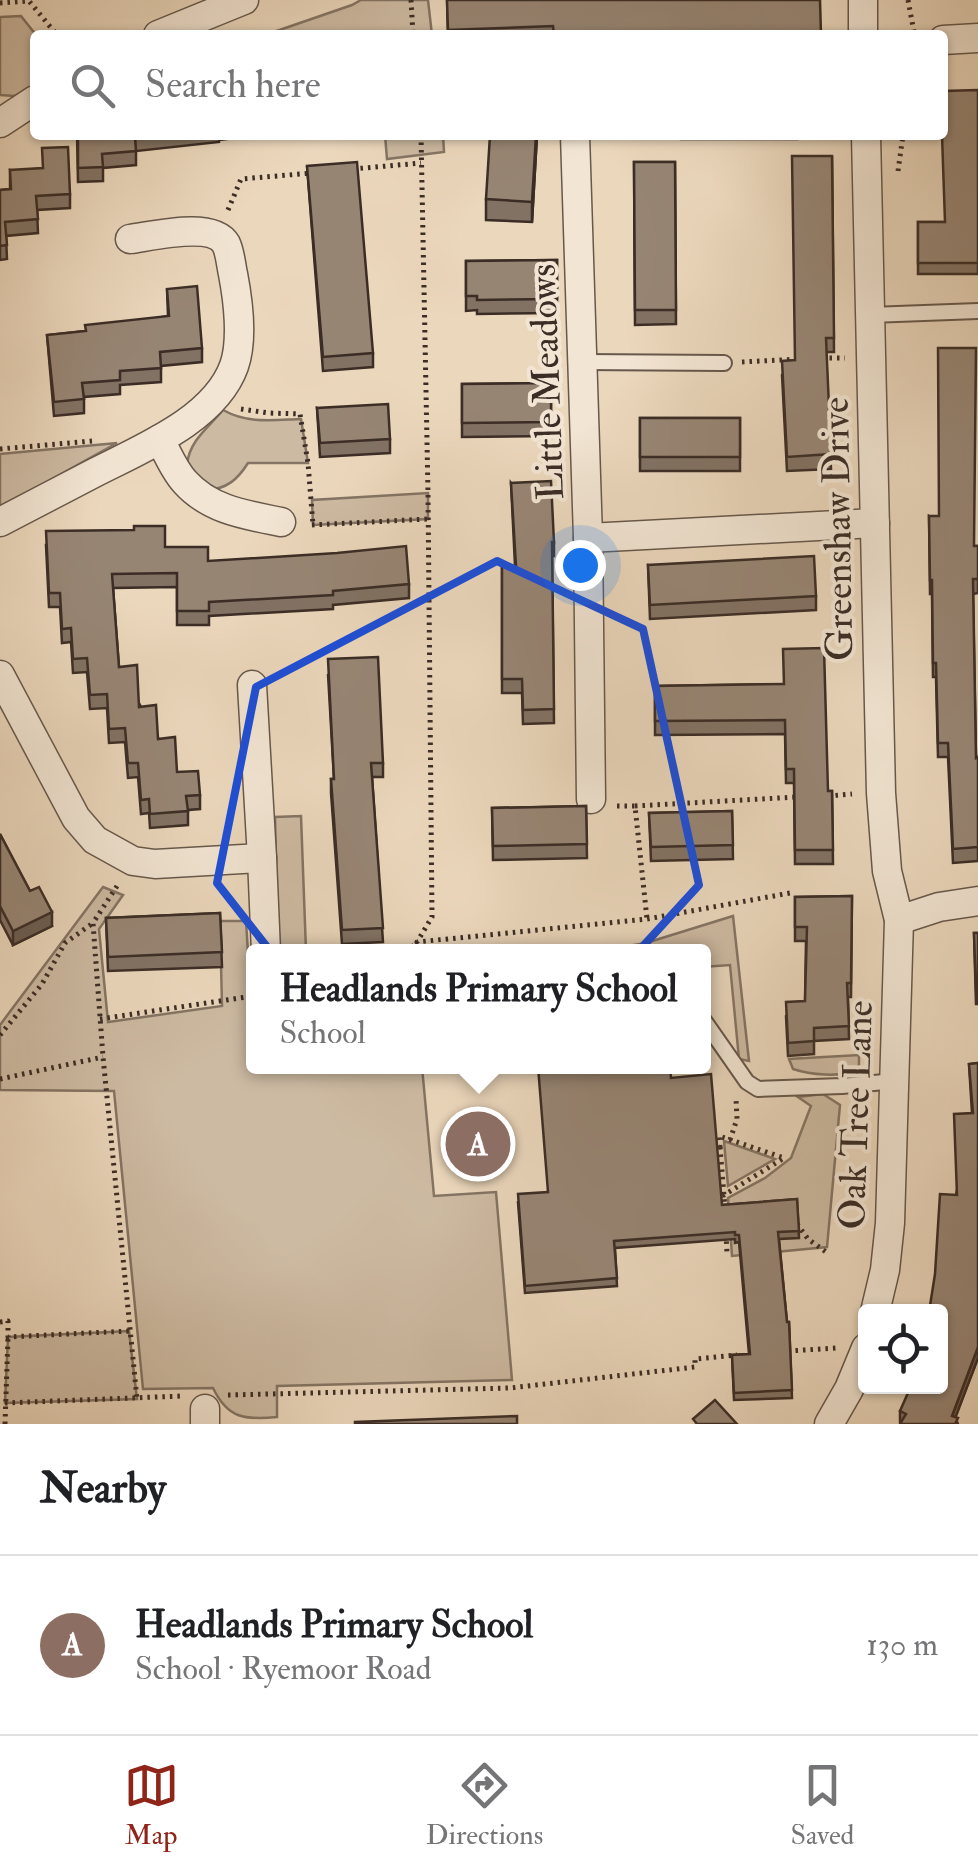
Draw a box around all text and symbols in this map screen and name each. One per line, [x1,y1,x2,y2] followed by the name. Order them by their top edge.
[30,30,948,140] search box
[65,58,120,113] icon: search
[145,61,321,109] text: Search here
[519,263,575,501] street label: Little Meadows
[812,397,864,661] street label: Greenshaw Drive
[555,540,606,591] your location
[246,944,711,1074] popup
[279,965,678,1013] text: Headlands Primary School
[828,1000,884,1230] street label: Oak Tree Lane
[279,1013,366,1053] text: School
[446,1106,510,1182] pin: A
[858,1304,948,1394] map controls
[858,1304,948,1394] button: locate
[40,1463,166,1515] text: Nearby
[135,1601,533,1649] text: Headlands Primary School
[62,1625,83,1665] text: A
[866,1625,938,1665] text: 130 m
[135,1649,432,1689] text: School · Ryemoor Road
[124,1758,179,1853] tab: Map
[426,1758,543,1853] tab: Directions
[790,1758,854,1853] tab: Saved

